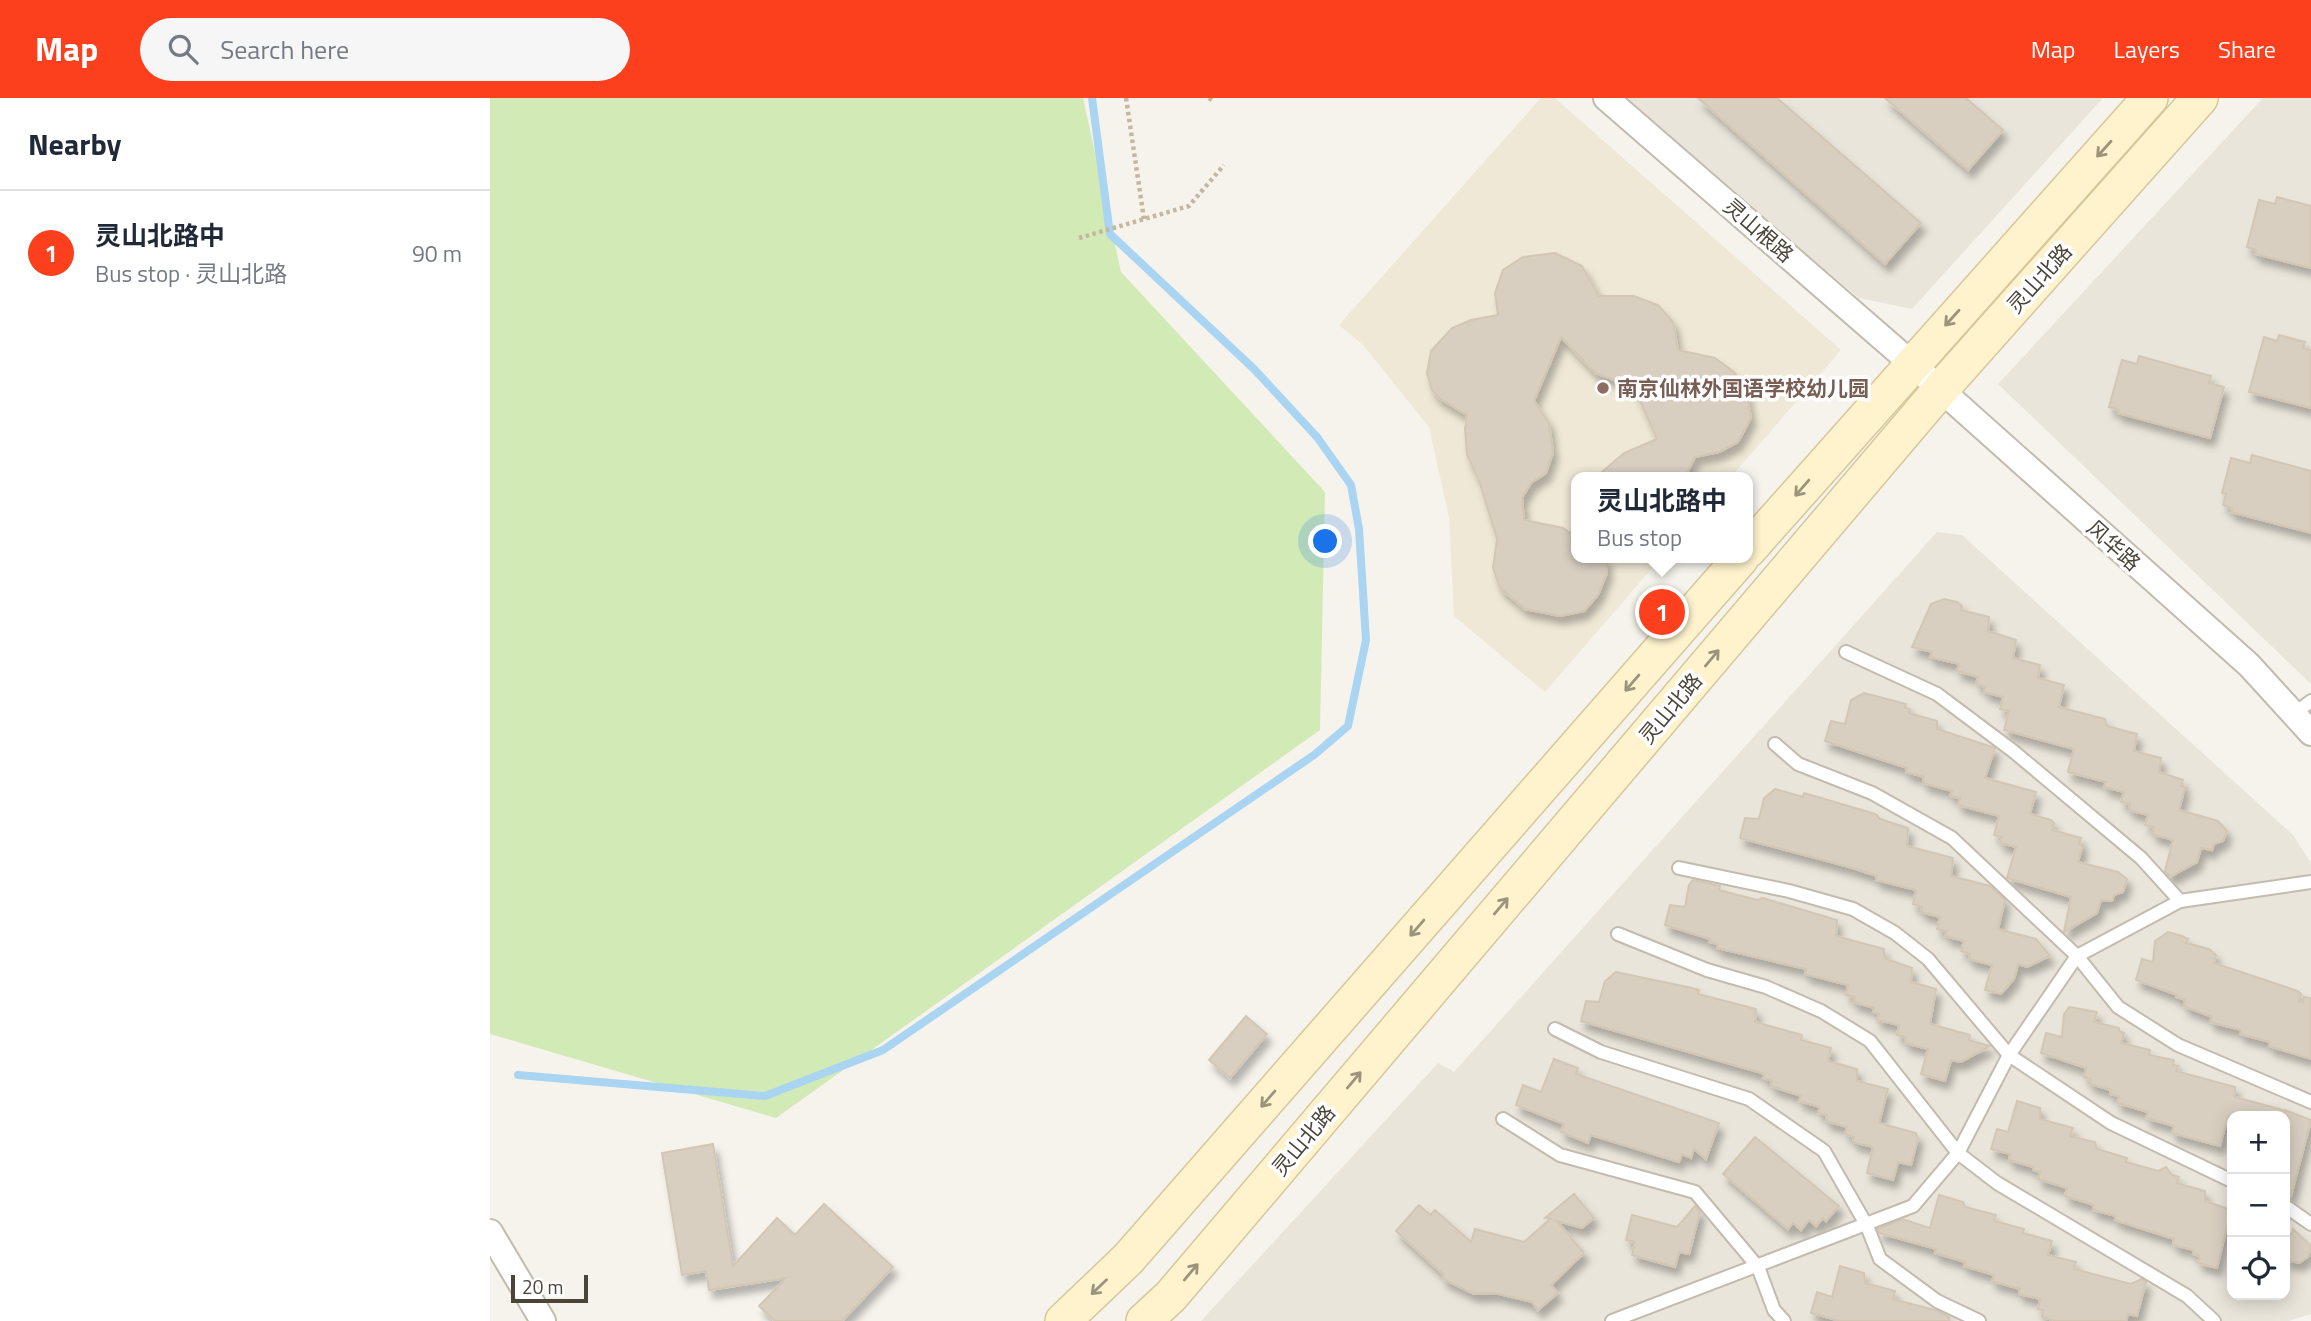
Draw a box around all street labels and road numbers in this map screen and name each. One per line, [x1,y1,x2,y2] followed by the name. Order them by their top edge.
[1717,190,1801,270] street label: 灵山根路
[1999,236,2079,320] street label: 灵山北路
[2080,512,2148,578] street label: 风华路
[1631,666,1709,750] street label: 灵山北路
[1264,1098,1342,1182] street label: 灵山北路

